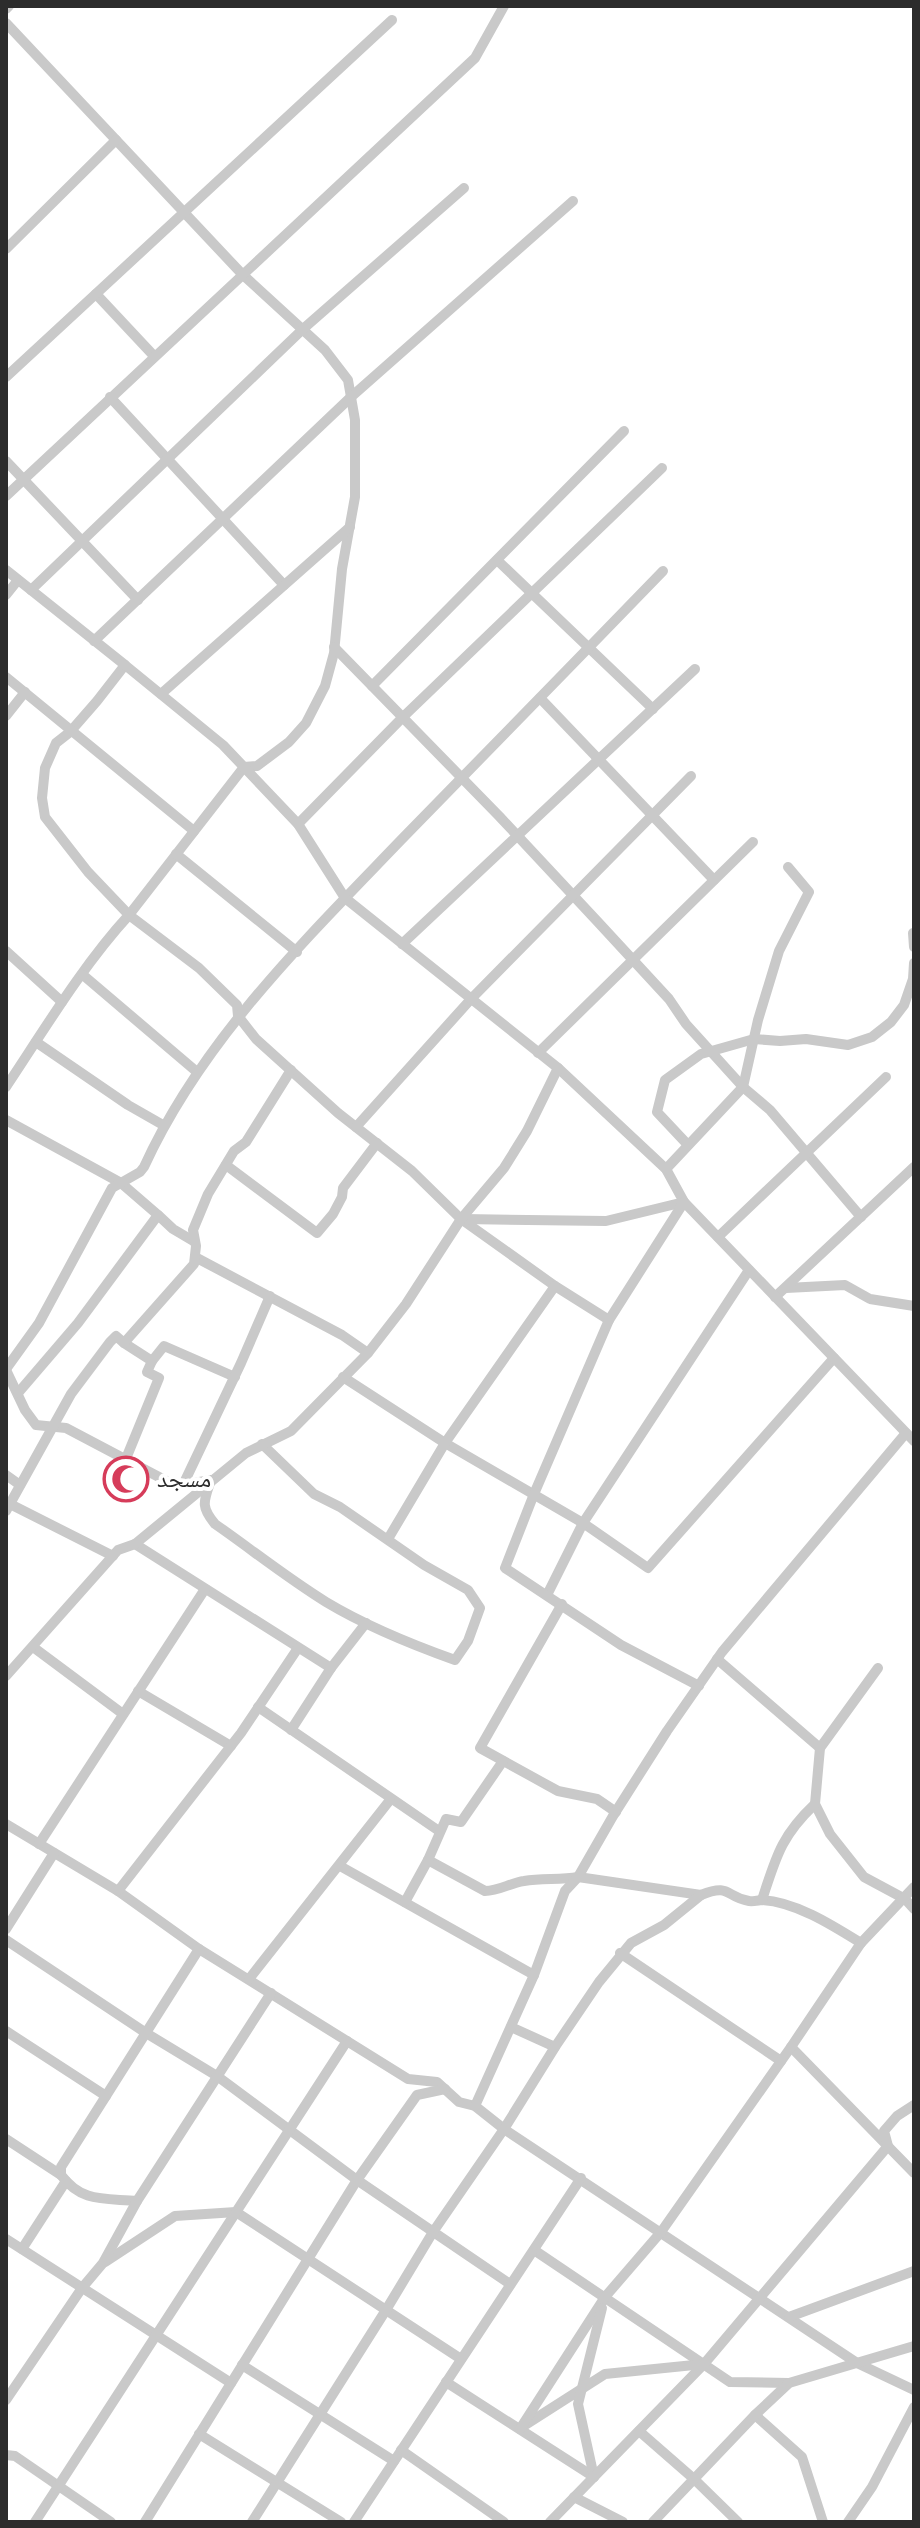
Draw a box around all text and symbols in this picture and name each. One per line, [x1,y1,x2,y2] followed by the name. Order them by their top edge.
[102,1455,150,1503] mosque icon: مسجد
[157,1462,211,1497] place label: مسجد

